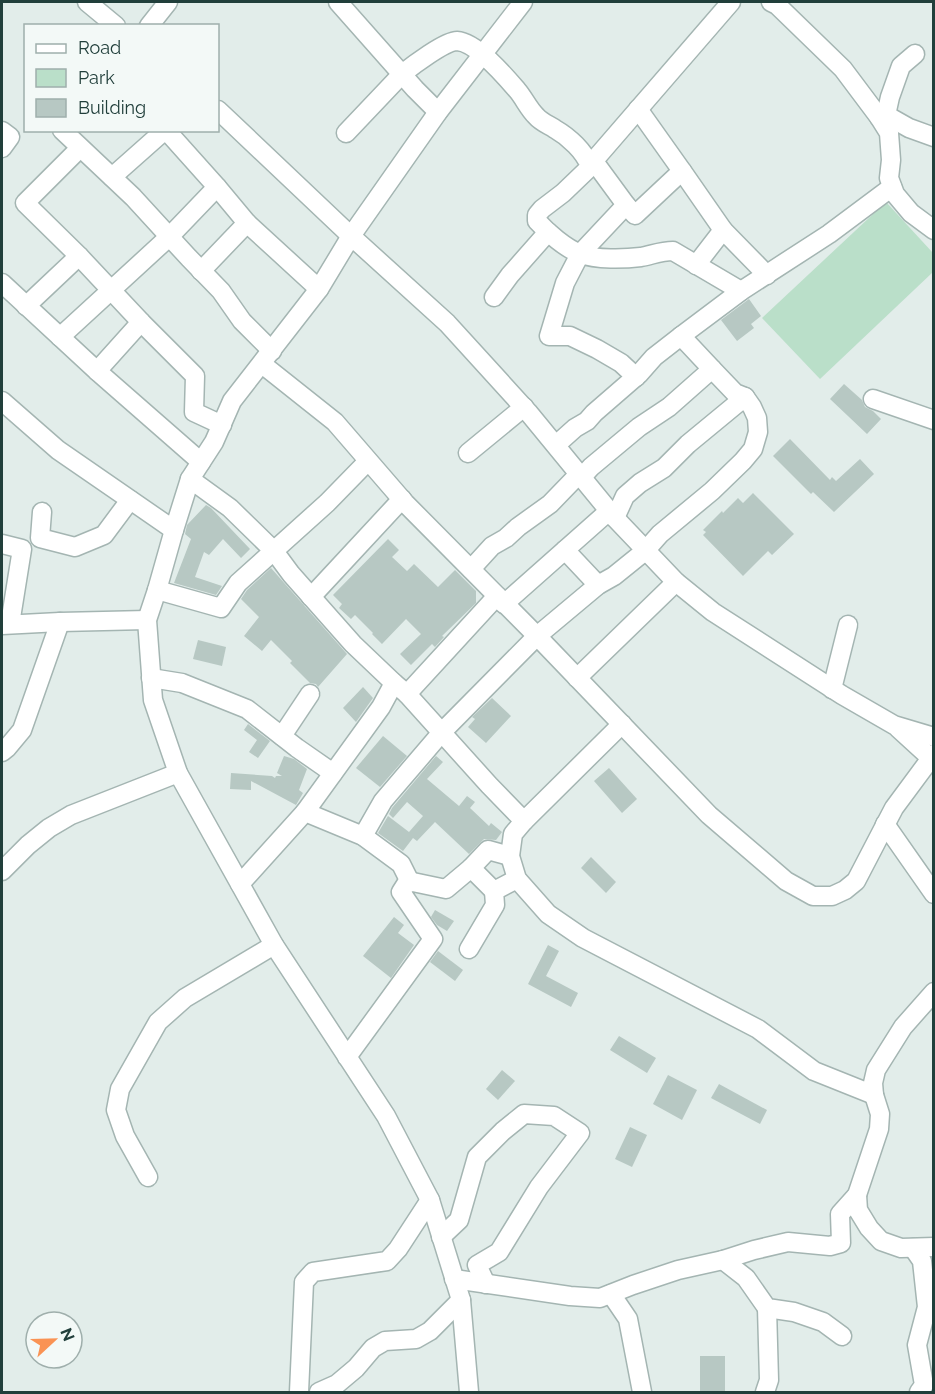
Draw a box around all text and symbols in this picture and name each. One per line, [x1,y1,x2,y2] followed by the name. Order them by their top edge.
[24,24,219,132] legend
[78,37,121,58] text: Road
[78,67,115,88] text: Park
[78,97,146,118] text: Building
[24,1310,84,1370] north arrow
[56,1325,79,1344] text: N

